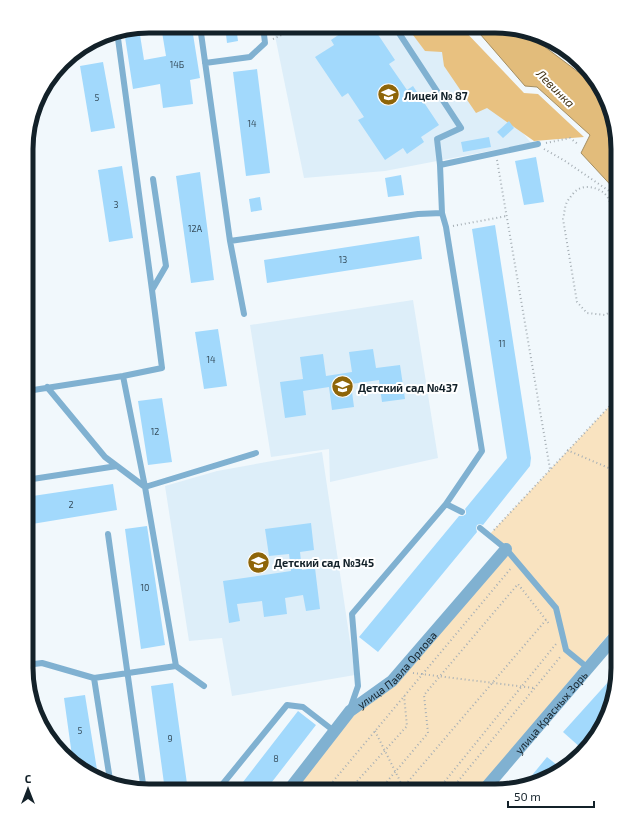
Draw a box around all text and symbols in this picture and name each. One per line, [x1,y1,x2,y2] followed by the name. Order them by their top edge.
[170,59,184,70] house number: 14Б
[533,65,578,110] water label: Левинка
[376,82,402,108] school or university icon: Лицей № 87
[404,89,468,102] place label: Лицей № 87
[95,92,100,103] house number: 5
[247,118,257,129] house number: 14
[113,199,119,210] house number: 3
[188,223,203,234] house number: 12А
[339,254,347,265] house number: 13
[498,338,506,349] house number: 11
[206,354,216,365] house number: 14
[330,374,356,400] school or university icon: Детский сад №437
[358,381,458,394] place label: Детский сад №437
[151,426,159,437] house number: 12
[68,499,74,510] house number: 2
[245,549,271,575] school or university icon: Детский сад №345
[274,556,374,569] place label: Детский сад №345
[140,582,150,593] house number: 10
[354,628,439,711] street label: улица Павла Орлова
[512,668,590,757] street label: улица Красных Зорь
[78,725,83,736] house number: 5
[167,733,173,744] house number: 9
[273,753,279,764] house number: 8
[8,769,48,809] north arrow
[25,772,32,785] text: С
[508,783,594,809] scale bar
[514,789,541,803] text: 50 m

